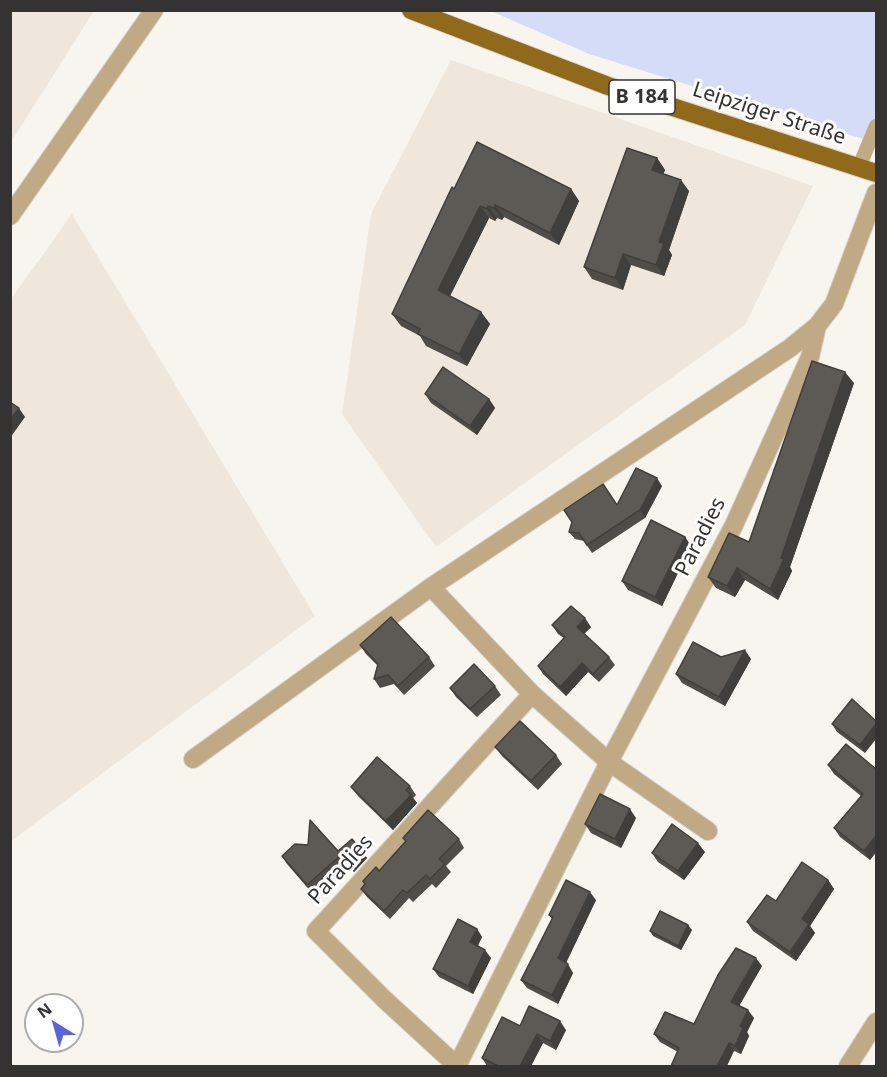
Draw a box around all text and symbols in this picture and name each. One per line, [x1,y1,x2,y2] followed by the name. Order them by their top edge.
[689,77,849,151] street label: Leipziger Straße
[609,80,675,114] road number: B 184
[671,494,731,580] street label: Paradies
[303,830,379,910] street label: Paradies
[24,993,84,1053] north arrow
[33,998,56,1023] text: N

